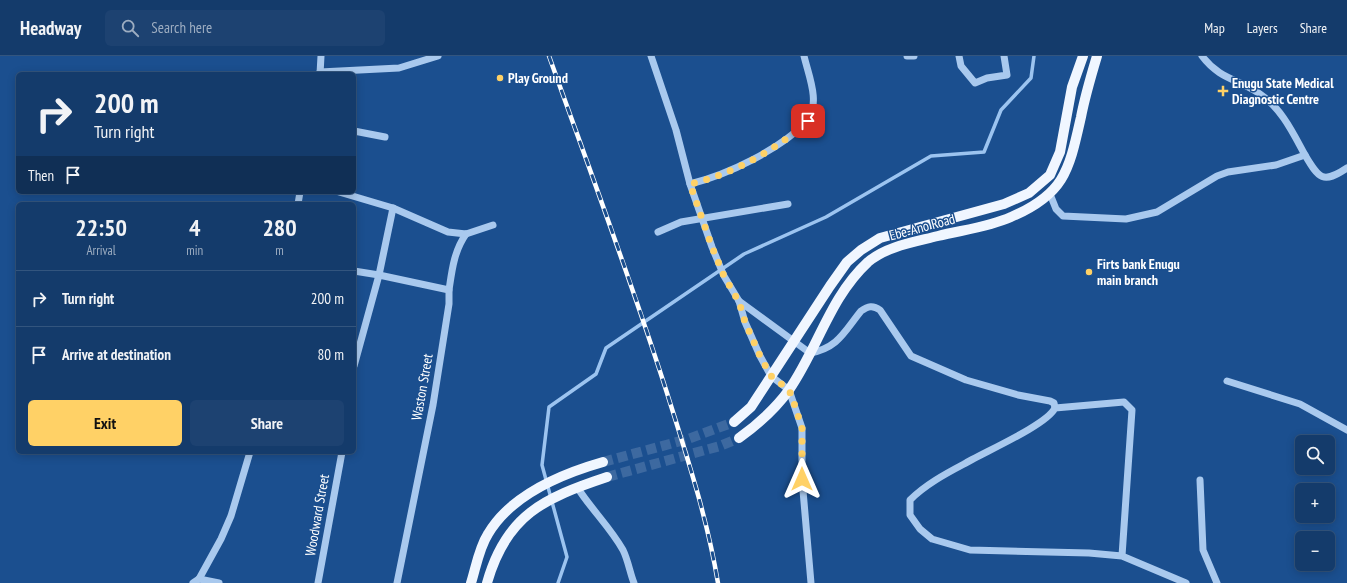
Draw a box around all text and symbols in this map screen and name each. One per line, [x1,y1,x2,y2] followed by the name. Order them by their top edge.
[105,10,385,46] search box
[20,16,81,40] text: Headway
[119,17,141,39] icon: search
[151,18,212,37] text: Search here
[1204,19,1225,37] text: Map
[1247,19,1278,37] text: Layers
[1300,19,1327,37] text: Share
[508,69,568,87] place label: Play Ground
[495,73,505,83] marker: Play Ground
[1232,74,1334,108] place label: Enugu State Medical Diagnostic Centre
[94,84,158,121] text: 200 m
[1217,85,1229,97] marker: Enugu State Medical Diagnostic Centre
[28,88,80,140] icon: right
[791,104,825,138] pin
[797,110,819,132] icon: arrive
[94,120,154,143] text: Turn right
[62,164,84,186] icon: arrive
[28,166,54,185] text: Then
[887,210,957,244] street label: Ebe-Ano Road
[75,212,127,243] text: 22:50
[189,212,200,243] text: 4
[262,212,297,243] text: 280
[86,242,116,259] text: Arrival
[186,242,203,259] text: min
[275,242,284,259] text: m
[1097,255,1180,289] place label: Firts bank Enugu main branch
[1084,267,1094,277] marker: Firts bank Enugu main branch
[28,288,50,310] icon: right
[62,289,114,308] text: Turn right
[311,289,344,308] text: 200 m
[28,344,50,366] icon: arrive
[62,345,171,364] text: Arrive at destination
[318,345,344,364] text: 80 m
[407,352,437,422] street label: Waston Street
[28,400,182,446] button: Exit
[190,400,344,446] button: Share
[1295,435,1335,571] map controls
[1295,435,1335,475] button: search
[781,458,823,500] position arrow
[301,473,333,557] street label: Woodward Street
[1295,483,1335,523] button: +
[1295,531,1335,571] button: −

